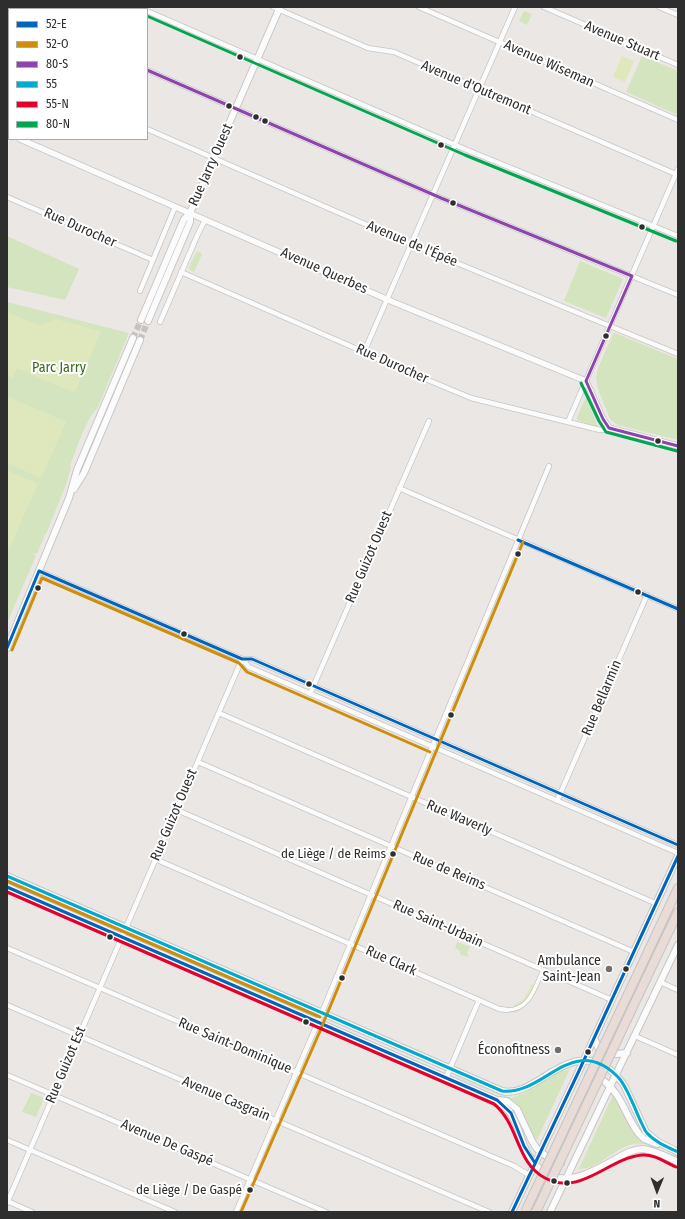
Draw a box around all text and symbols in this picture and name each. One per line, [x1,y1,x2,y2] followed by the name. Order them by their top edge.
[8,8,148,140] legend
[46,17,67,31] text: 52-E
[582,18,662,64] street label: Avenue Stuart
[46,37,69,51] text: 52-O
[501,37,597,91] street label: Avenue Wiseman
[235,52,245,62] unlabelled marker
[46,57,68,71] text: 80-S
[418,57,534,119] street label: Avenue d'Outremont
[46,77,57,91] text: 55
[46,97,69,111] text: 55-N
[224,101,234,111] unlabelled marker
[251,112,261,122] unlabelled marker
[260,116,270,126] unlabelled marker
[46,117,70,131] text: 80-N
[185,121,237,209] street label: Rue Jarry Ouest
[436,140,446,150] unlabelled marker
[448,198,458,208] unlabelled marker
[41,205,119,251] street label: Rue Durocher
[364,217,460,271] street label: Avenue de l'Épée
[637,222,647,232] unlabelled marker
[278,244,370,298] street label: Avenue Querbes
[601,331,611,341] unlabelled marker
[353,341,431,387] street label: Rue Durocher
[32,360,86,376] park label: Parc Jarry
[653,436,663,446] unlabelled marker
[342,508,396,606] street label: Rue Guizot Ouest
[513,549,523,559] unlabelled marker
[33,583,43,593] unlabelled marker
[633,587,643,597] unlabelled marker
[179,629,189,639] unlabelled marker
[579,658,625,738] street label: Rue Bellarmin
[304,679,314,689] unlabelled marker
[446,710,456,720] unlabelled marker
[147,766,201,864] street label: Rue Guizot Ouest
[424,797,494,839] street label: Rue Waverly
[281,846,386,862] place label: de Liège / de Reims
[410,848,488,894] street label: Rue de Reims
[388,849,398,859] marker: de Liège / de Reims
[390,897,486,951] street label: Rue Saint-Urbain
[105,932,115,942] unlabelled marker
[363,942,419,980] street label: Rue Clark
[538,953,601,986] place label: Ambulance Saint-Jean
[604,964,614,974] marker: Ambulance Saint-Jean
[621,964,631,974] unlabelled marker
[337,973,347,983] unlabelled marker
[176,1015,294,1077] street label: Rue Saint-Dominique
[301,1017,311,1027] unlabelled marker
[42,1024,90,1106] street label: Rue Guizot Est
[478,1042,550,1058] place label: Éconofitness
[553,1045,563,1055] marker: Éconofitness
[583,1047,593,1057] unlabelled marker
[180,1073,272,1125] street label: Avenue Casgrain
[118,1116,216,1170] street label: Avenue De Gaspé
[637,1171,677,1211] north arrow
[549,1176,559,1186] unlabelled marker
[562,1178,572,1188] unlabelled marker
[136,1182,242,1198] place label: de Liège / De Gaspé
[245,1185,255,1195] marker: de Liège / De Gaspé
[653,1197,660,1210] text: N

